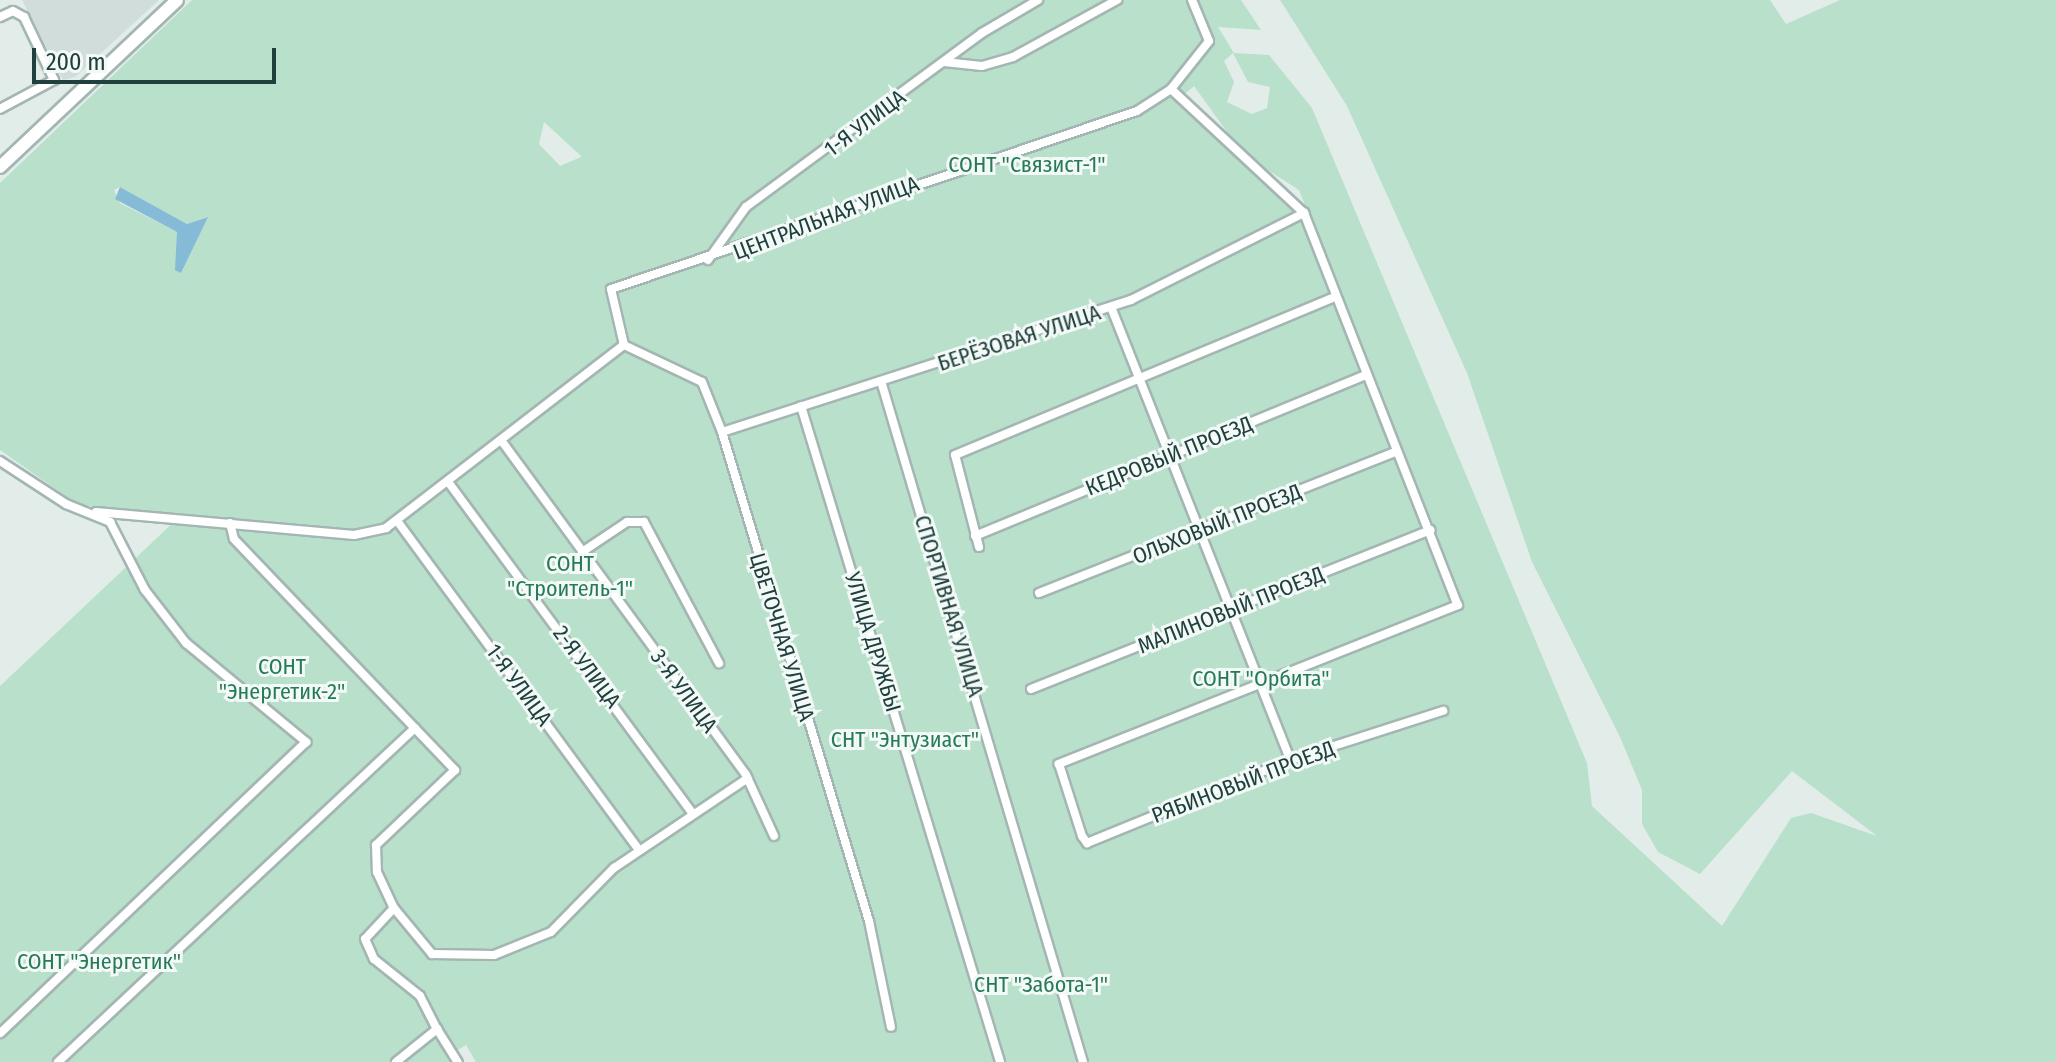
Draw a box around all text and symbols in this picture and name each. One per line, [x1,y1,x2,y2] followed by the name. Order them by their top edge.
[36,32,280,82] scale bar
[46,48,106,76] text: 200 m
[819,84,911,162] street label: 1-Я УЛИЦА
[948,152,1106,178] park label: СОНТ "Связист-1"
[729,170,923,266] street label: ЦЕНТРАЛЬНАЯ УЛИЦА
[934,299,1104,377] street label: БЕРЁЗОВАЯ УЛИЦА
[1082,410,1256,502] street label: КЕДРОВЫЙ ПРОЕЗД
[1129,478,1305,570] street label: ОЛЬХОВЫЙ ПРОЕЗД
[909,512,989,700] street label: СПОРТИВНАЯ УЛИЦА
[507,550,633,602] park label: СОНТ "Строитель-1"
[744,550,820,724] street label: ЦВЕТОЧНАЯ УЛИЦА
[1134,561,1328,659] street label: МАЛИНОВЫЙ ПРОЕЗД
[839,569,907,715] street label: УЛИЦА ДРУЖБЫ
[548,621,626,713] street label: 2-Я УЛИЦА
[480,639,558,731] street label: 1-Я УЛИЦА
[645,644,723,738] street label: 3-Я УЛИЦА
[219,653,345,704] park label: СОНТ "Энергетик-2"
[1192,666,1330,692] park label: СОНТ "Орбита"
[831,727,979,753] park label: СНТ "Энтузиаст"
[1148,735,1338,829] street label: РЯБИНОВЫЙ ПРОЕЗД
[17,949,181,975] park label: СОНТ "Энергетик"
[974,972,1108,998] park label: СНТ "Забота-1"

